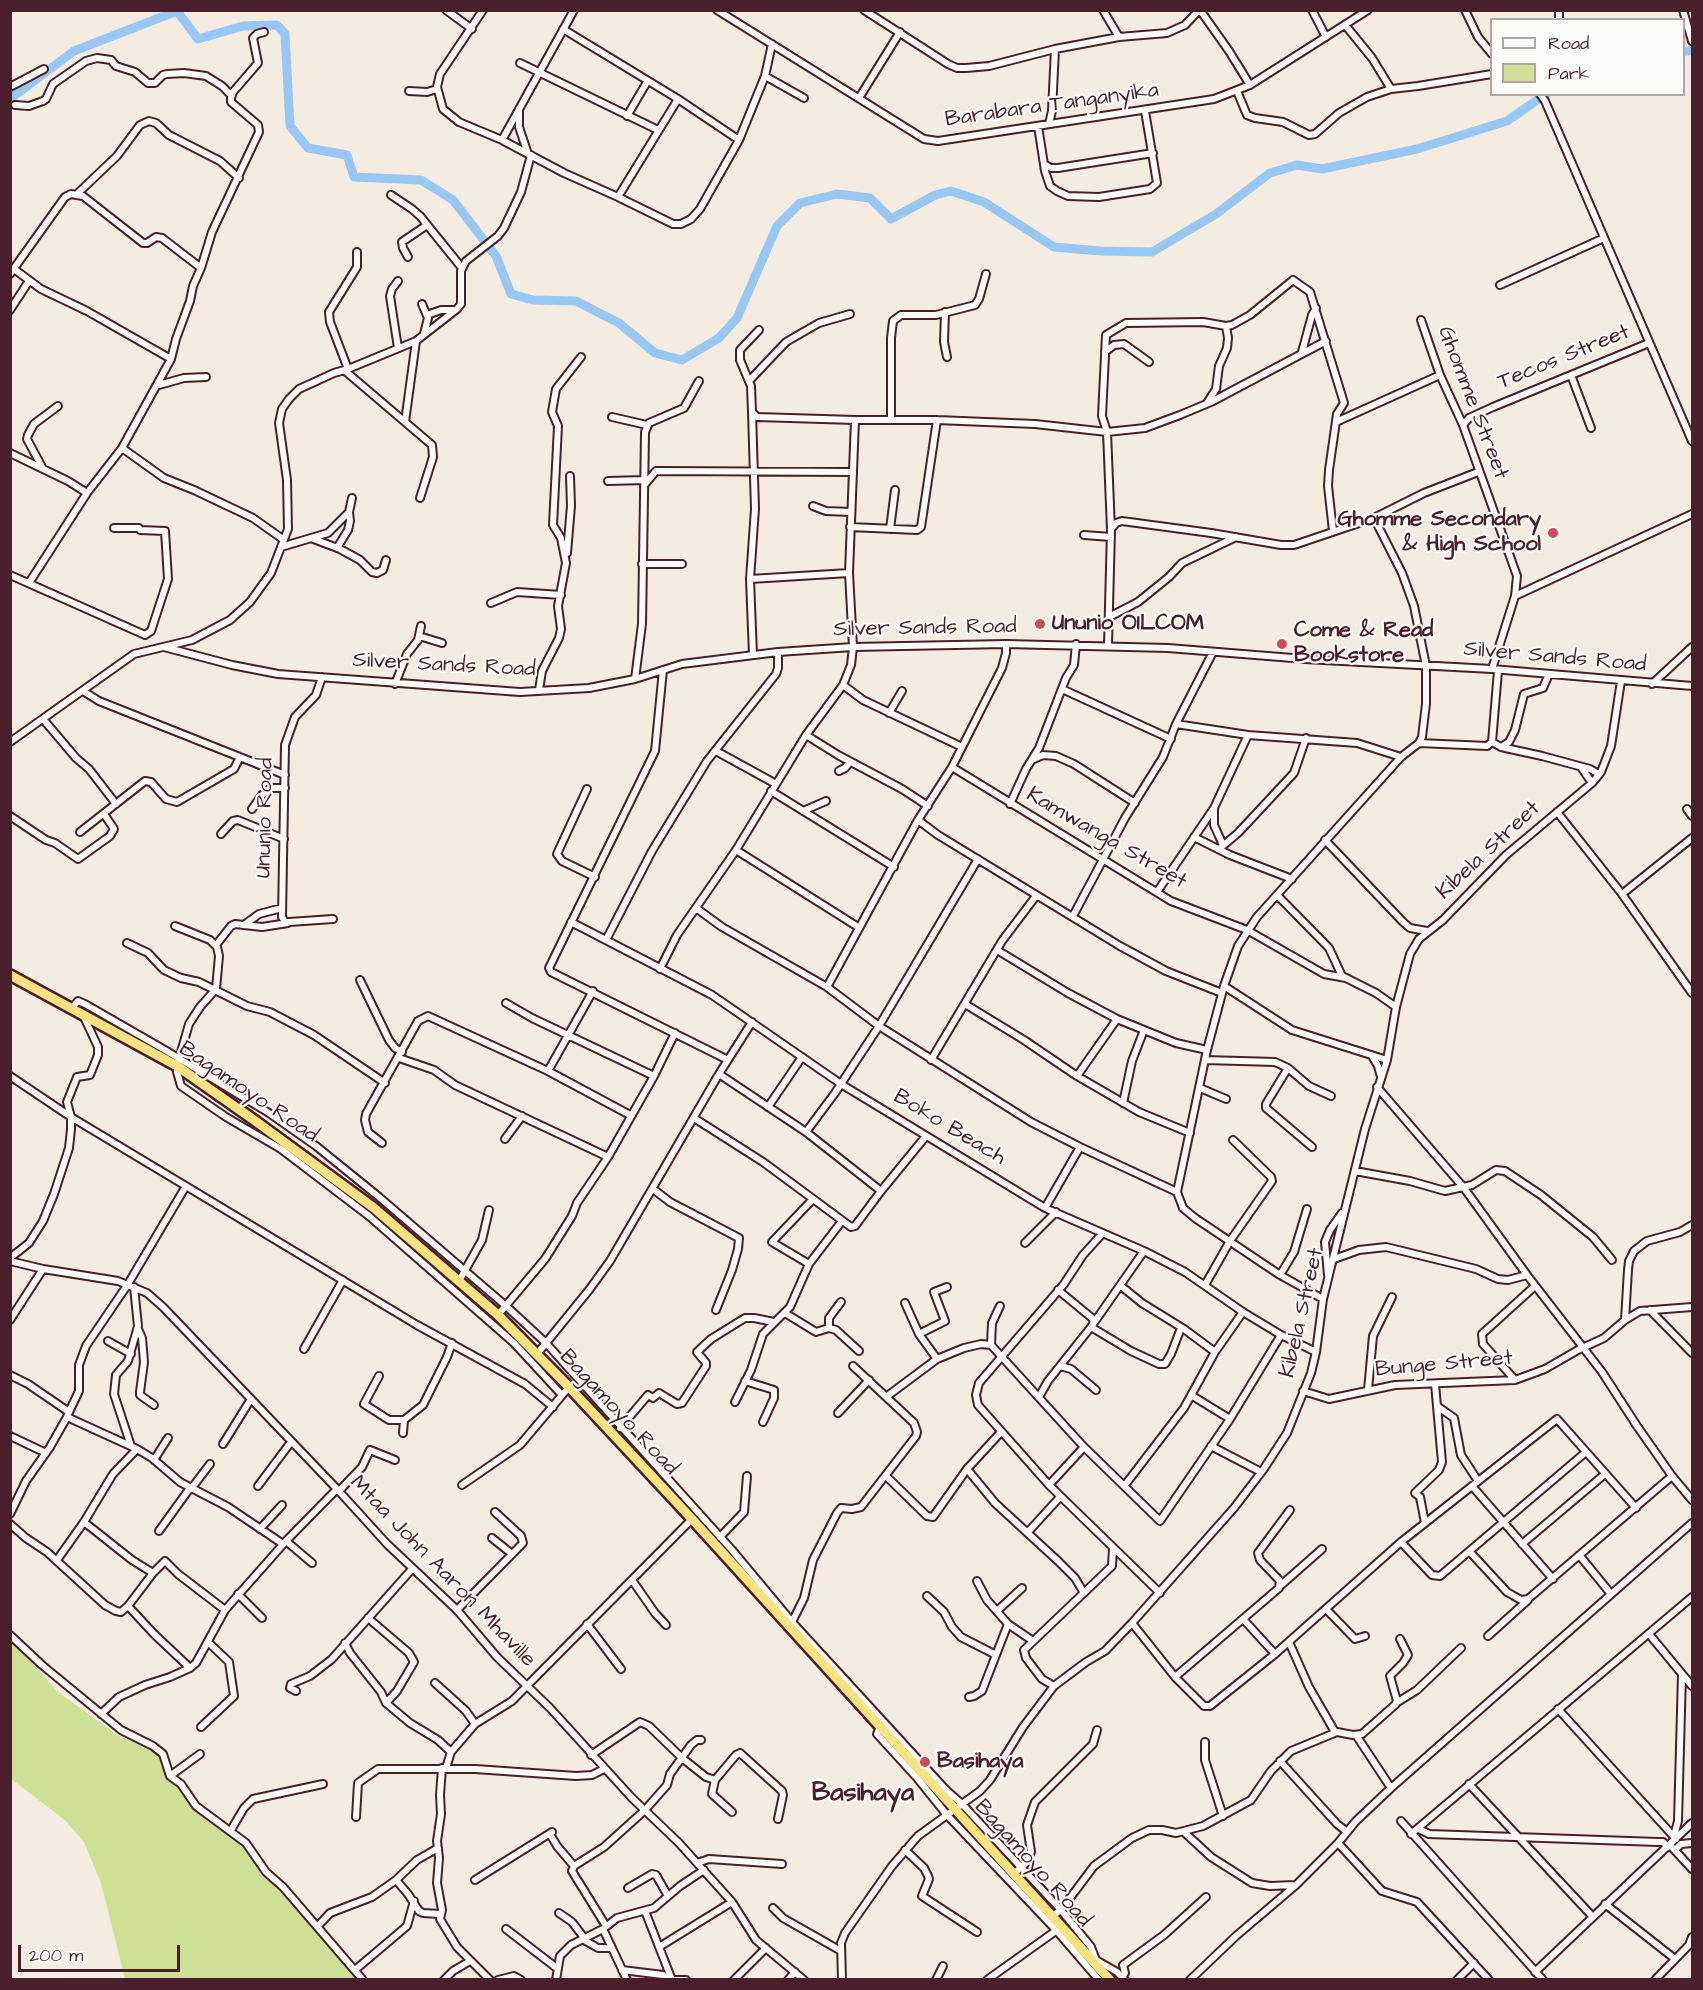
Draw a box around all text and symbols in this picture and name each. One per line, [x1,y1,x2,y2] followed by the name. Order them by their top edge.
[1490,18,1685,96] legend
[1548,31,1589,56] text: Road
[1548,61,1590,86] text: Park
[944,78,1160,134] street label: Barabara Tanganyika
[1494,320,1634,396] street label: Tecos Street
[1431,323,1513,483] street label: Ghomme Street
[1338,507,1541,558] place label: Ghomme Secondary & High School
[1546,526,1560,540] marker: Ghomme Secondary & High School
[1052,611,1204,637] place label: Ununio OILCOM
[833,614,1017,644] street label: Silver Sands Road
[1033,617,1047,631] marker: Ununio OILCOM
[1294,618,1433,670] place label: Come & Read Bookstore
[1275,637,1289,651] marker: Come & Read Bookstore
[1463,637,1647,679] street label: Silver Sands Road
[352,648,536,684] street label: Silver Sands Road
[252,757,280,879] street label: Ununio Road
[1021,782,1191,896] street label: Kamwanga Street
[1432,796,1546,906] street label: Kibela Street
[173,1037,323,1149] street label: Bagamoyo Road
[888,1084,1010,1172] street label: Boko Beach
[1275,1246,1331,1380] street label: Kibela Street
[553,1345,683,1481] street label: Bagamoyo Road
[1374,1346,1514,1384] street label: Bunge Street
[343,1471,541,1673] street label: Mtaa John Aaron Mhaville
[937,1749,1024,1775] place label: Basihaya
[918,1755,932,1769] marker: Basihaya
[812,1779,914,1811] district label: Basihaya
[968,1795,1096,1933] street label: Bagamoyo Road
[21,1933,183,1971] scale bar
[29,1943,83,1968] text: 200 m

